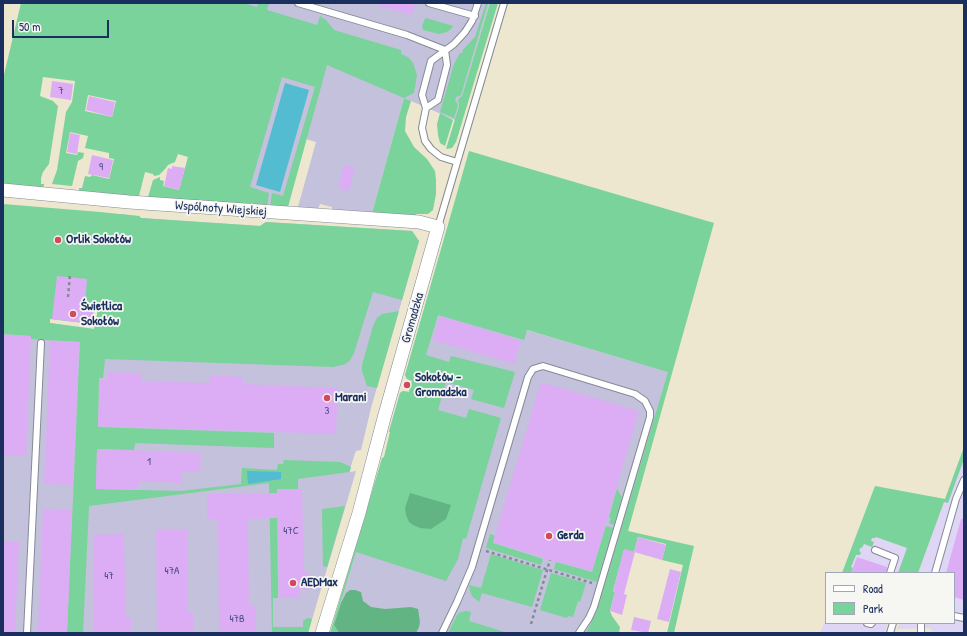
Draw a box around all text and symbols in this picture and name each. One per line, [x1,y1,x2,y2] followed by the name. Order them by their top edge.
[14,12,111,38] scale bar
[19,18,40,35] text: 50 m
[58,84,64,98] house number: 7
[99,160,103,174] house number: 9
[175,198,267,220] street label: Wspólnoty Wiejskiej
[66,232,131,248] place label: Orlik Sokołów
[53,235,63,245] marker: Orlik Sokołów
[398,291,428,345] street label: Gromadzka
[81,299,122,330] place label: Świetlica Sokołów
[68,309,78,319] marker: Świetlica Sokołów
[415,370,467,401] place label: Sokołów - Gromadzka
[402,380,412,390] marker: Sokołów - Gromadzka
[335,390,367,406] place label: Marani
[322,393,332,403] marker: Marani
[325,404,329,418] house number: 3
[147,455,151,469] house number: 1
[283,524,299,538] house number: 47C
[557,528,584,544] place label: Gerda
[544,531,554,541] marker: Gerda
[165,564,179,578] house number: 47A
[104,569,114,583] house number: 47
[825,572,955,624] legend
[301,575,338,591] place label: AEDMax
[288,578,298,588] marker: AEDMax
[863,580,883,597] text: Road
[863,600,883,617] text: Park
[229,612,245,626] house number: 47B

